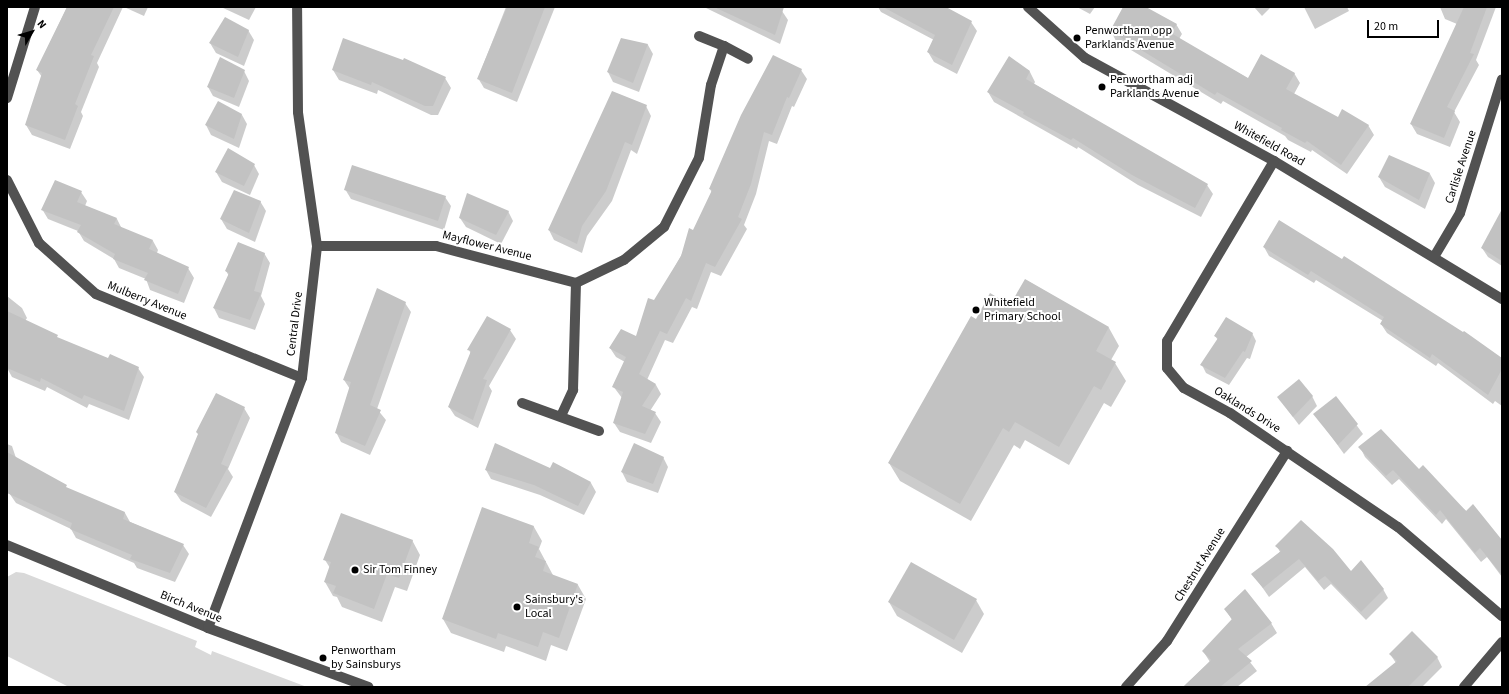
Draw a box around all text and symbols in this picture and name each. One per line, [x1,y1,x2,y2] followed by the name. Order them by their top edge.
[12,12,52,52] north arrow
[1369,12,1441,38] scale bar
[34,17,50,32] text: N
[1374,18,1398,35] text: 20 m
[1085,24,1174,52] place label: Penwortham opp Parklands Avenue
[1072,33,1082,43] marker: Penwortham opp Parklands Avenue
[1110,73,1199,101] place label: Penwortham adj Parklands Avenue
[1097,82,1107,92] marker: Penwortham adj Parklands Avenue
[1231,119,1307,169] street label: Whitefield Road
[1442,128,1480,206] street label: Carlisle Avenue
[441,228,533,264] street label: Mayflower Avenue
[105,278,189,324] street label: Mulberry Avenue
[284,291,306,357] street label: Central Drive
[984,296,1061,324] place label: Whitefield Primary School
[971,305,981,315] marker: Whitefield Primary School
[1211,384,1283,436] street label: Oaklands Drive
[1171,525,1229,605] street label: Chestnut Avenue
[363,563,437,577] place label: Sir Tom Finney
[350,565,360,575] marker: Sir Tom Finney
[158,588,224,626] street label: Birch Avenue
[525,593,583,621] place label: Sainsbury's Local
[512,602,522,612] marker: Sainsbury's Local
[331,644,401,672] place label: Penwortham by Sainsburys
[318,653,328,663] marker: Penwortham by Sainsburys

